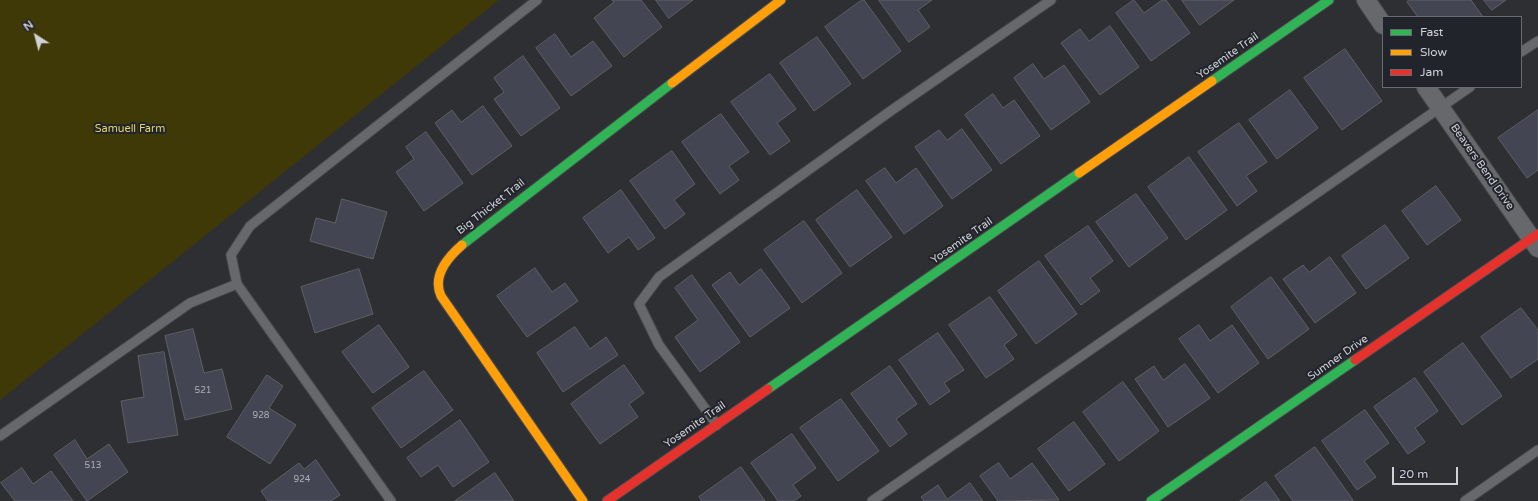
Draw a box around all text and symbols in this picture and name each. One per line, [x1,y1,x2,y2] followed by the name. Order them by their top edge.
[16,16,56,56] north arrow
[1382,16,1522,88] legend
[21,18,36,34] text: N
[1420,25,1443,39] text: Fast
[1195,30,1261,82] street label: Yosemite Trail
[1420,45,1447,59] text: Slow
[1420,65,1443,79] text: Jam
[95,122,165,136] park label: Samuell Farm
[1447,122,1517,212] street label: Beavers Bend Drive
[454,176,528,238] street label: Big Thicket Trail
[929,215,995,267] street label: Yosemite Trail
[1305,332,1371,384] street label: Sumner Drive
[195,386,211,396] house number: 521
[662,399,728,451] street label: Yosemite Trail
[253,411,269,421] house number: 928
[1394,459,1460,485] scale bar
[85,461,101,471] house number: 513
[1399,467,1428,481] text: 20 m
[294,475,310,485] house number: 924

